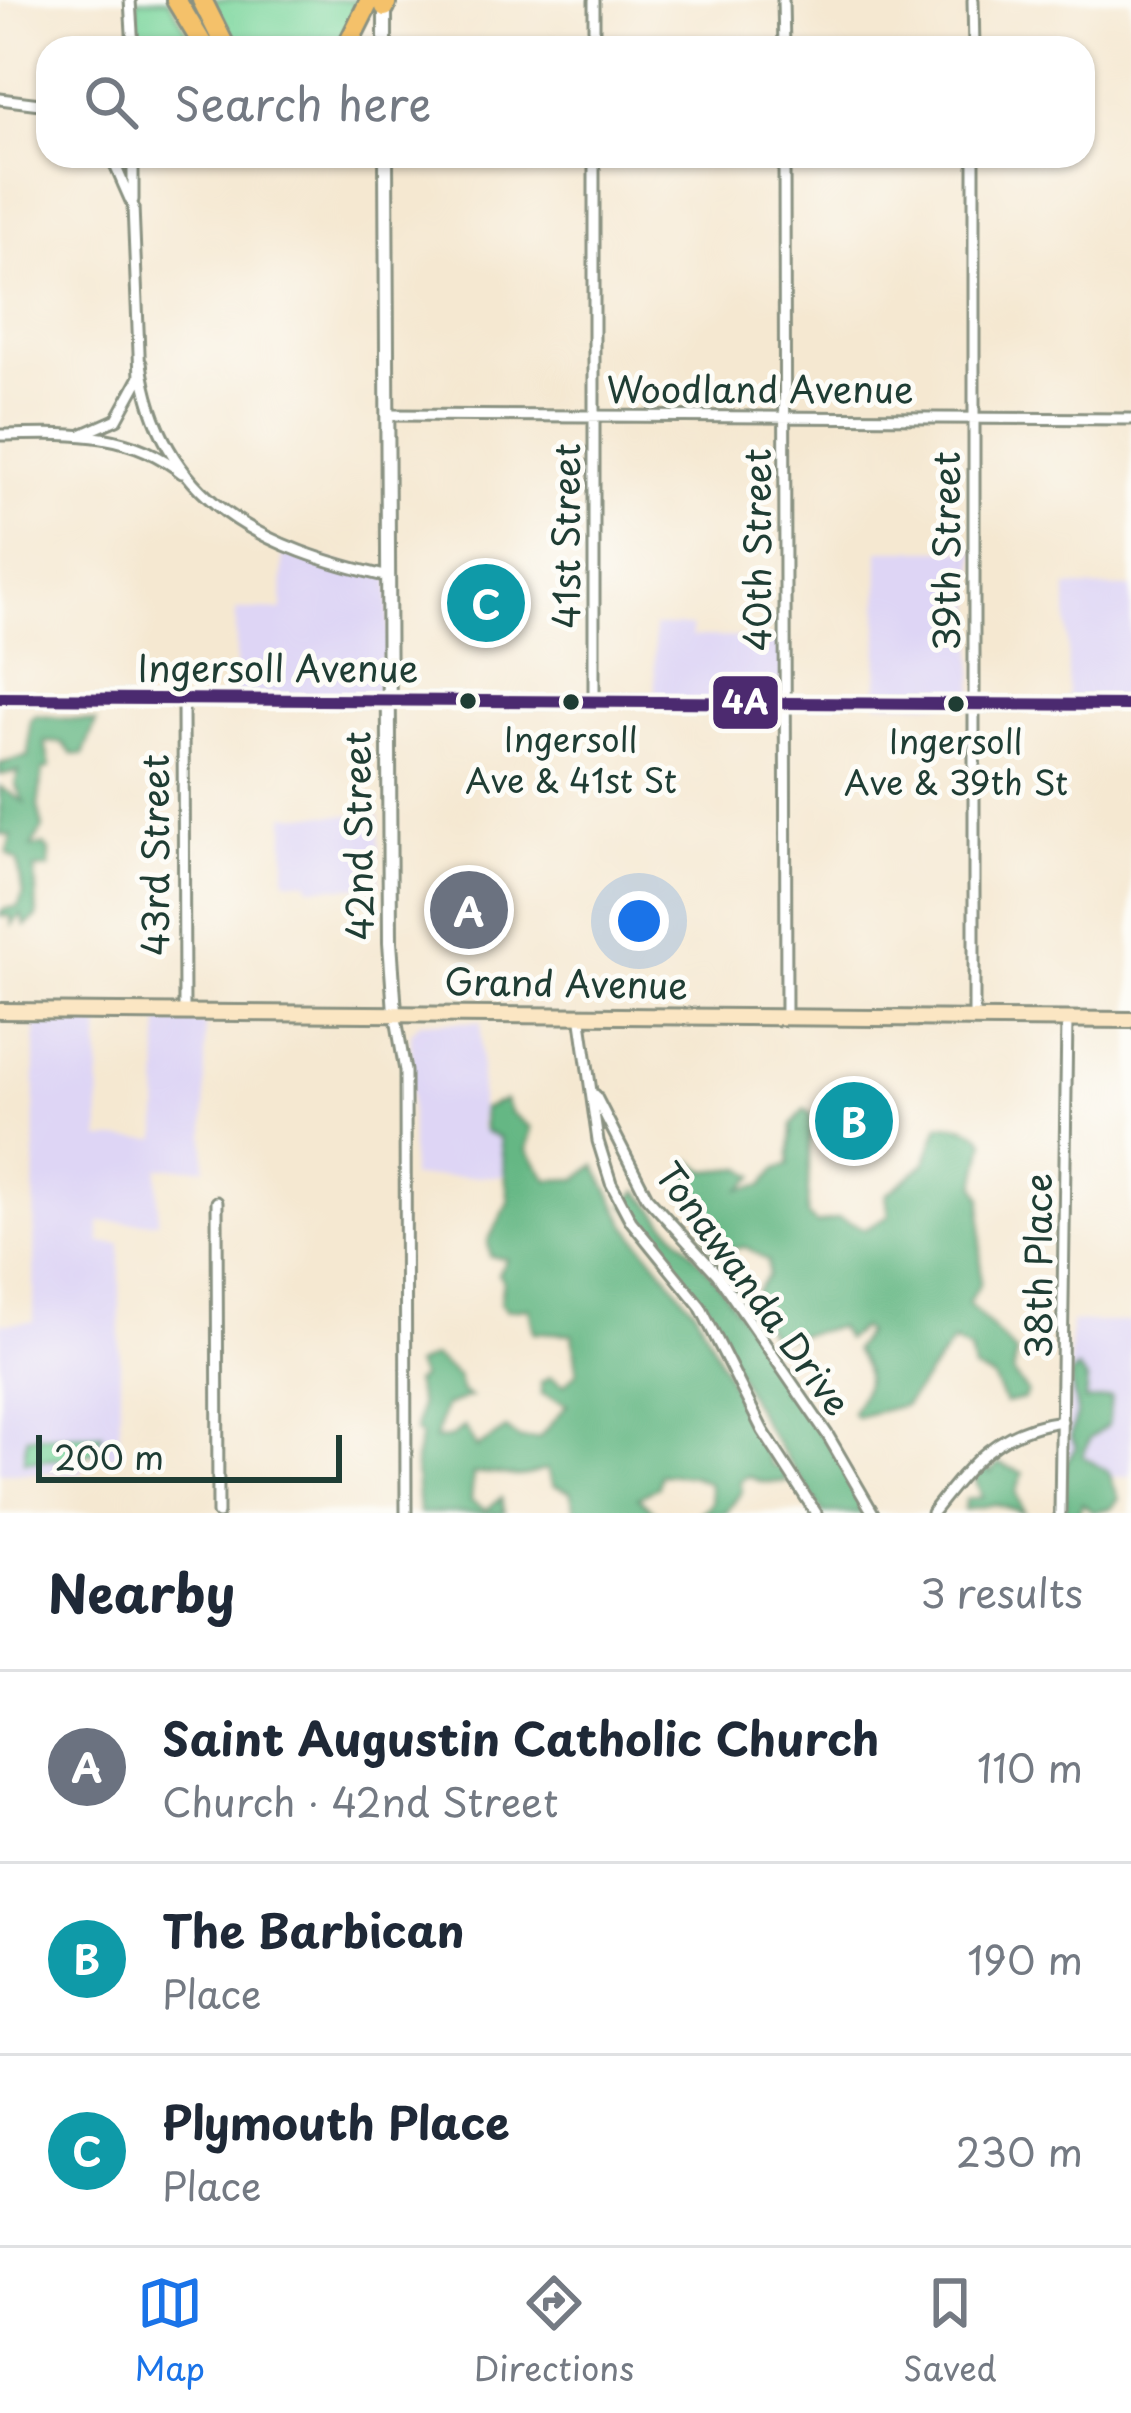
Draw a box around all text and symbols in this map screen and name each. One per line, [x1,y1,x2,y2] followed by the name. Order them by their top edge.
[36,36,1095,168] search box
[174,68,431,136] text: Search here
[78,69,144,135] icon: search
[606,361,914,415] street label: Woodland Avenue
[538,443,592,629] street label: 41st Street
[729,448,783,652] street label: 40th Street
[918,451,972,651] street label: 39th Street
[447,558,525,648] pin: C
[138,640,418,694] street label: Ingersoll Avenue
[711,674,780,731] line badge: 4A
[721,675,769,725] text: 4A
[457,690,479,712] unlabelled marker
[560,691,582,713] marker: Ingersoll Ave & 41st St
[945,693,967,715] marker: Ingersoll Ave & 39th St
[465,713,677,804] place label: Ingersoll Ave & 41st St
[844,715,1068,806] place label: Ingersoll Ave & 39th St
[328,731,386,941] street label: 42nd Street
[127,754,181,956] street label: 43rd Street
[430,865,508,955] pin: A
[609,891,669,951] your location
[444,953,688,1011] street label: Grand Avenue
[815,1076,893,1166] pin: B
[644,1150,865,1426] street label: Tonawanda Drive
[1010,1173,1064,1359] street label: 38th Place
[36,1429,342,1482] scale bar
[54,1431,164,1481] text: 200 m
[48,1553,235,1630] text: Nearby
[920,1562,1083,1621] text: 3 results
[162,1703,879,1771] text: Saint Augustin Catholic Church
[72,1737,102,1796] text: A
[977,1737,1083,1796] text: 110 m
[162,1771,558,1830] text: Church · 42nd Street
[162,1895,465,1963] text: The Barbican
[74,1929,100,1988] text: B
[967,1929,1083,1988] text: 190 m
[162,1963,262,2022] text: Place
[162,2087,510,2155] text: Plymouth Place
[72,2121,102,2180] text: C
[956,2121,1083,2180] text: 230 m
[162,2155,262,2214] text: Place
[134,2270,205,2392] tab: Map
[474,2270,634,2392] tab: Directions
[903,2270,997,2392] tab: Saved

